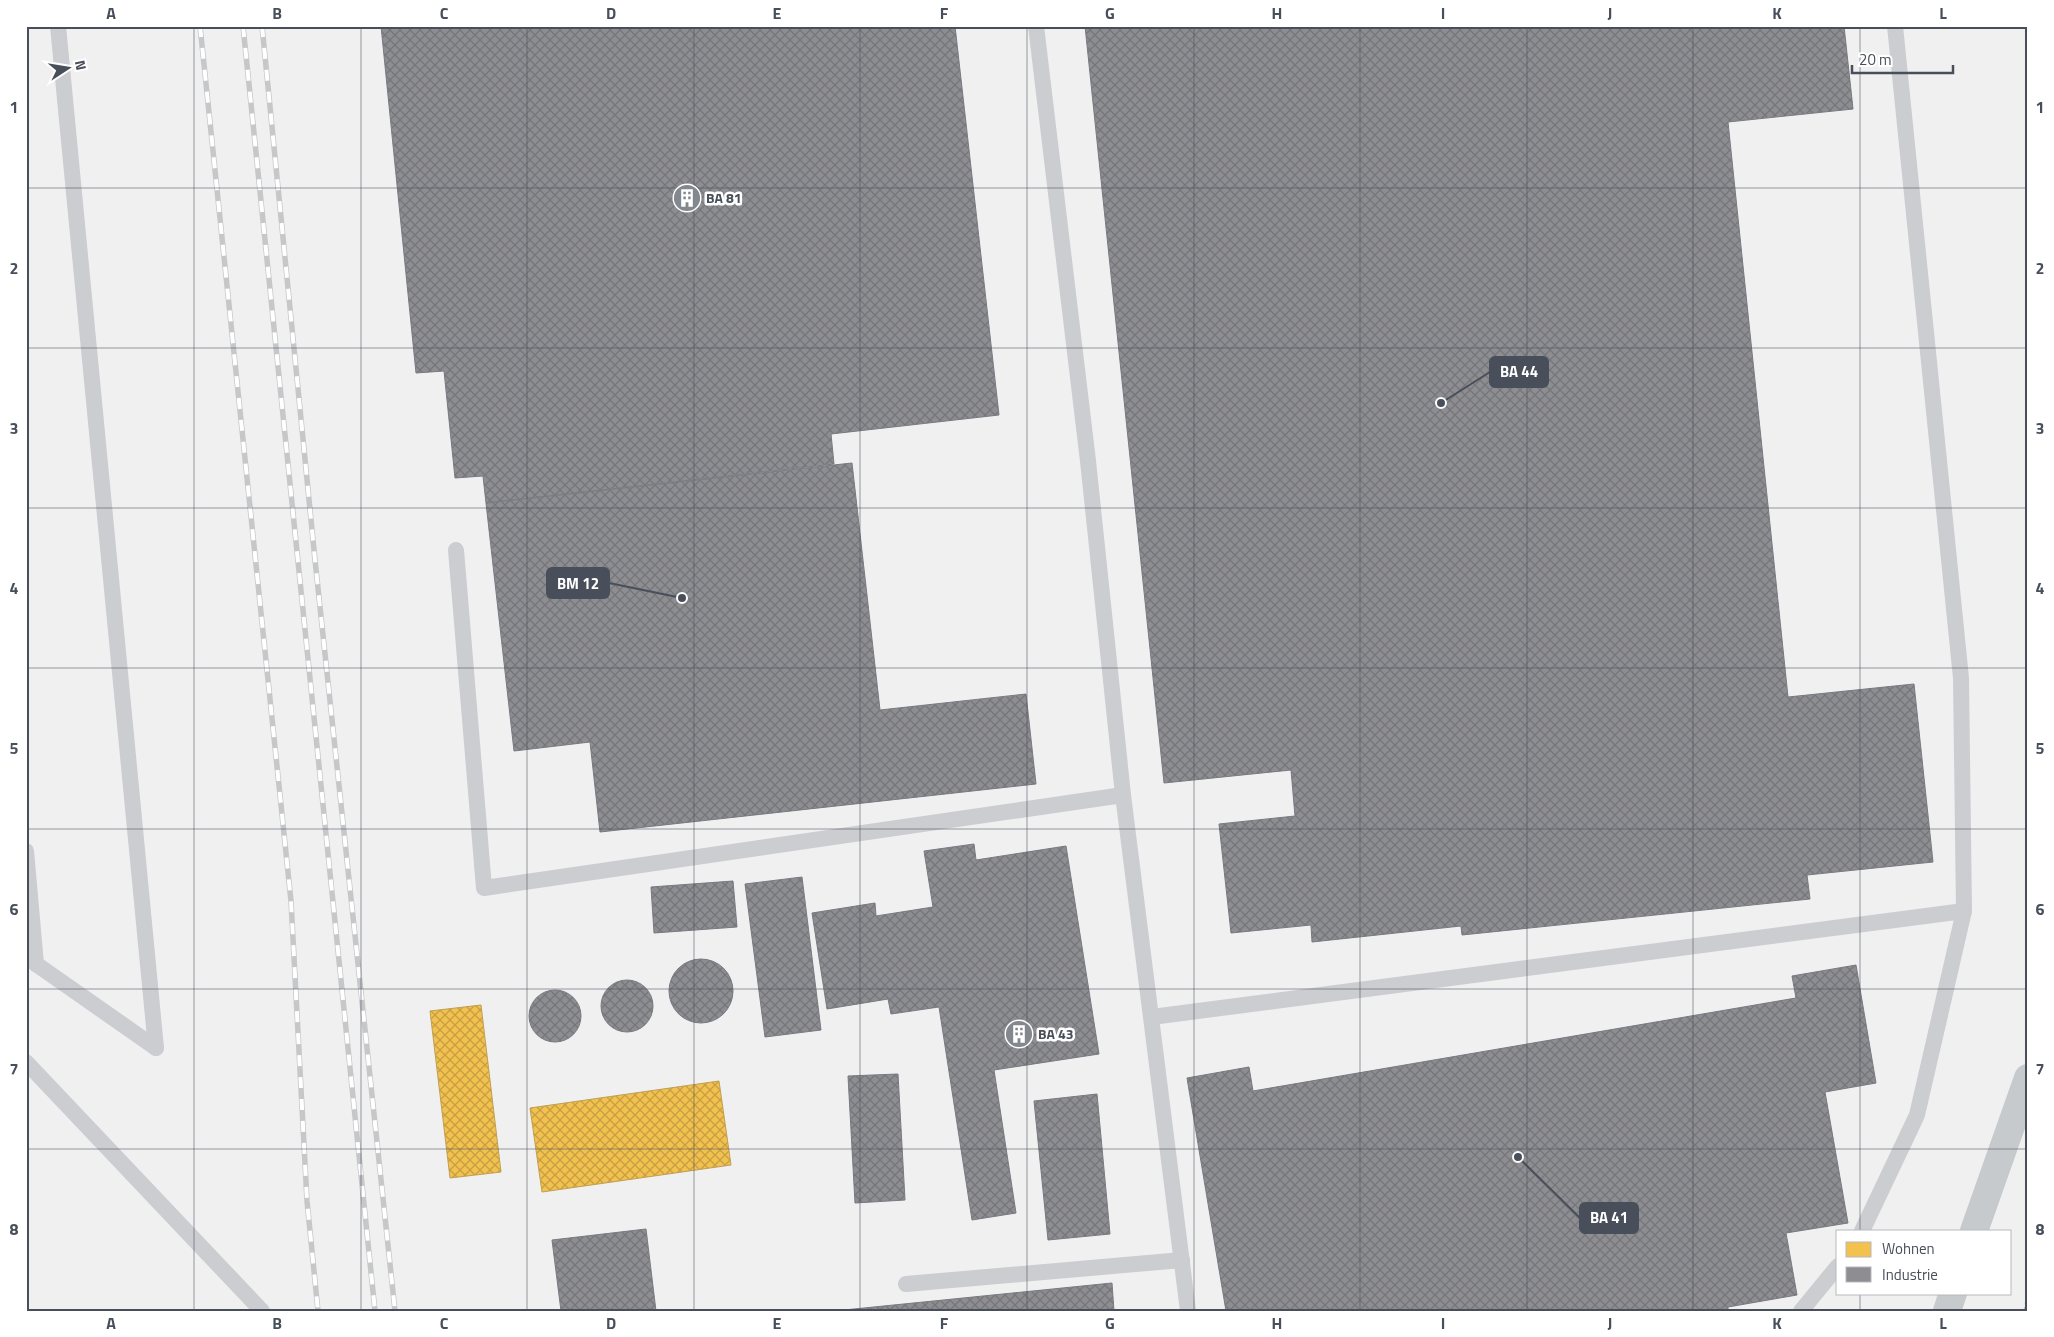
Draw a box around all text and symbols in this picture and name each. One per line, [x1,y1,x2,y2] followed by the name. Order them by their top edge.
[106,1,116,25] text: A
[272,1,282,25] text: B
[440,1,449,25] text: C
[606,1,616,25] text: D
[773,1,782,25] text: E
[940,1,949,25] text: F
[1105,1,1115,25] text: G
[1272,1,1282,25] text: H
[1441,1,1445,25] text: I
[1608,1,1612,25] text: J
[1772,1,1782,25] text: K
[1939,1,1947,25] text: L
[42,42,92,92] north arrow
[1852,42,1953,74] scale bar
[1859,48,1892,71] text: 20 m
[70,58,92,72] text: N
[10,95,18,119] text: 1
[2036,95,2044,119] text: 1
[672,183,702,213] building icon: BA 81
[706,187,742,208] place label: BA 81
[10,256,18,280] text: 2
[2036,256,2044,280] text: 2
[1490,357,1548,387] callout: BA 44
[1500,360,1538,383] text: BA 44
[10,416,18,440] text: 3
[2036,416,2044,440] text: 3
[547,568,609,598] callout: BM 12
[557,572,599,595] text: BM 12
[10,576,19,600] text: 4
[2036,576,2045,600] text: 4
[10,736,19,760] text: 5
[2036,736,2045,760] text: 5
[10,897,19,921] text: 6
[2036,897,2045,921] text: 6
[1004,1019,1034,1049] building icon: BA 43
[1038,1023,1074,1044] place label: BA 43
[10,1057,18,1081] text: 7
[2036,1057,2044,1081] text: 7
[1580,1203,1638,1233] callout: BA 41
[1590,1206,1628,1229] text: BA 41
[10,1217,19,1241] text: 8
[2036,1217,2045,1241] text: 8
[1836,1230,2012,1294] legend
[1882,1237,1935,1260] text: Wohnen
[1882,1263,1938,1286] text: Industrie
[106,1311,116,1335] text: A
[272,1311,282,1335] text: B
[440,1311,449,1335] text: C
[606,1311,616,1335] text: D
[773,1311,782,1335] text: E
[940,1311,949,1335] text: F
[1105,1311,1115,1335] text: G
[1272,1311,1282,1335] text: H
[1441,1311,1445,1335] text: I
[1608,1311,1612,1335] text: J
[1772,1311,1782,1335] text: K
[1939,1311,1947,1335] text: L

